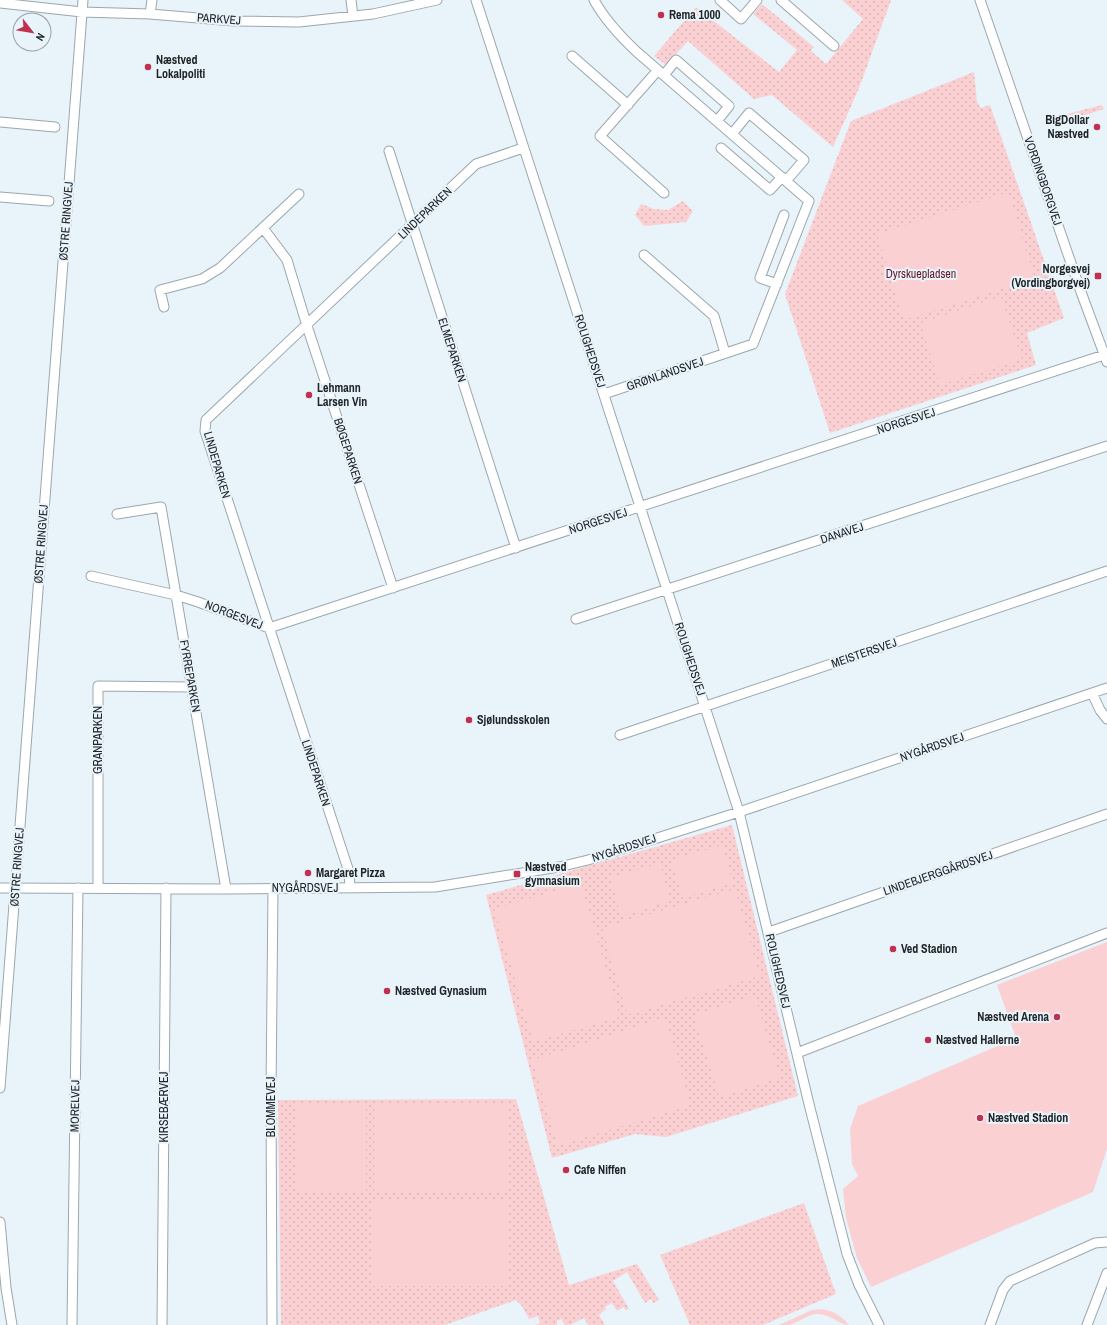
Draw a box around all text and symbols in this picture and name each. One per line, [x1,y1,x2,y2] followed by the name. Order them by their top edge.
[669,7,721,23] place label: Rema 1000
[196,9,242,29] street label: PARKVEJ
[656,10,666,20] marker: Rema 1000
[12,12,52,52] north arrow
[33,31,48,44] text: N
[156,52,205,82] place label: Næstved Lokalpoliti
[143,62,153,72] marker: Næstved Lokalpoliti
[1045,112,1089,142] place label: BigDollar Næstved
[1092,122,1102,132] marker: BigDollar Næstved
[1020,134,1066,228] street label: VORDINGBORGVEJ
[55,181,77,261] street label: ØSTRE RINGVEJ
[395,183,455,243] street label: LINDEPARKEN
[1011,261,1090,291] place label: Norgesvej (Vordingborgvej)
[886,266,956,282] park label: Dyrskuepladsen
[1093,271,1103,281] marker: Norgesvej (Vordingborgvej)
[571,312,609,390] street label: ROLIGHEDSVEJ
[434,316,470,384] street label: ELMEPARKEN
[624,353,706,395] street label: GRØNLANDSVEJ
[317,380,367,410] place label: Lehmann Larsen Vin
[304,390,314,400] marker: Lehmann Larsen Vin
[875,404,937,438] street label: NORGESVEJ
[330,416,366,486] street label: BØGEPARKEN
[200,430,234,500] street label: LINDEPARKEN
[30,504,52,584] street label: ØSTRE RINGVEJ
[567,504,629,538] street label: NORGESVEJ
[818,518,866,548] street label: DANAVEJ
[203,597,265,633] street label: NORGESVEJ
[671,620,709,698] street label: ROLIGHEDSVEJ
[829,634,899,672] street label: MEISTERSVEJ
[176,639,204,713] street label: FYRREPARKEN
[90,706,106,774] street label: GRANPARKEN
[477,712,550,728] place label: Sjølundsskolen
[464,715,474,725] marker: Sjølundsskolen
[898,729,966,765] street label: NYGÅRDSVEJ
[298,738,334,808] street label: LINDEPARKEN
[6,827,28,907] street label: ØSTRE RINGVEJ
[590,830,658,866] street label: NYGÅRDSVEJ
[881,847,995,899] street label: LINDEBJERGGÅRDSVEJ
[525,859,580,889] place label: Næstved gymnasium
[316,865,385,881] place label: Margaret Pizza
[303,868,313,878] marker: Margaret Pizza
[512,869,522,879] marker: Næstved gymnasium
[272,880,338,896] street label: NYGÅRDSVEJ
[762,932,794,1010] street label: ROLIGHEDSVEJ
[901,941,957,957] place label: Ved Stadion
[888,944,898,954] marker: Ved Stadion
[395,983,487,999] place label: Næstved Gynasium
[382,986,392,996] marker: Næstved Gynasium
[977,1009,1050,1025] place label: Næstved Arena
[1052,1012,1062,1022] marker: Næstved Arena
[936,1032,1020,1048] place label: Næstved Hallerne
[923,1035,933,1045] marker: Næstved Hallerne
[156,1071,172,1142] street label: KIRSEBÆRVEJ
[263,1077,279,1137] street label: BLOMMEVEJ
[67,1080,83,1132] street label: MORELVEJ
[988,1110,1068,1126] place label: Næstved Stadion
[975,1113,985,1123] marker: Næstved Stadion
[574,1162,626,1178] place label: Cafe Niffen
[561,1165,571,1175] marker: Cafe Niffen

